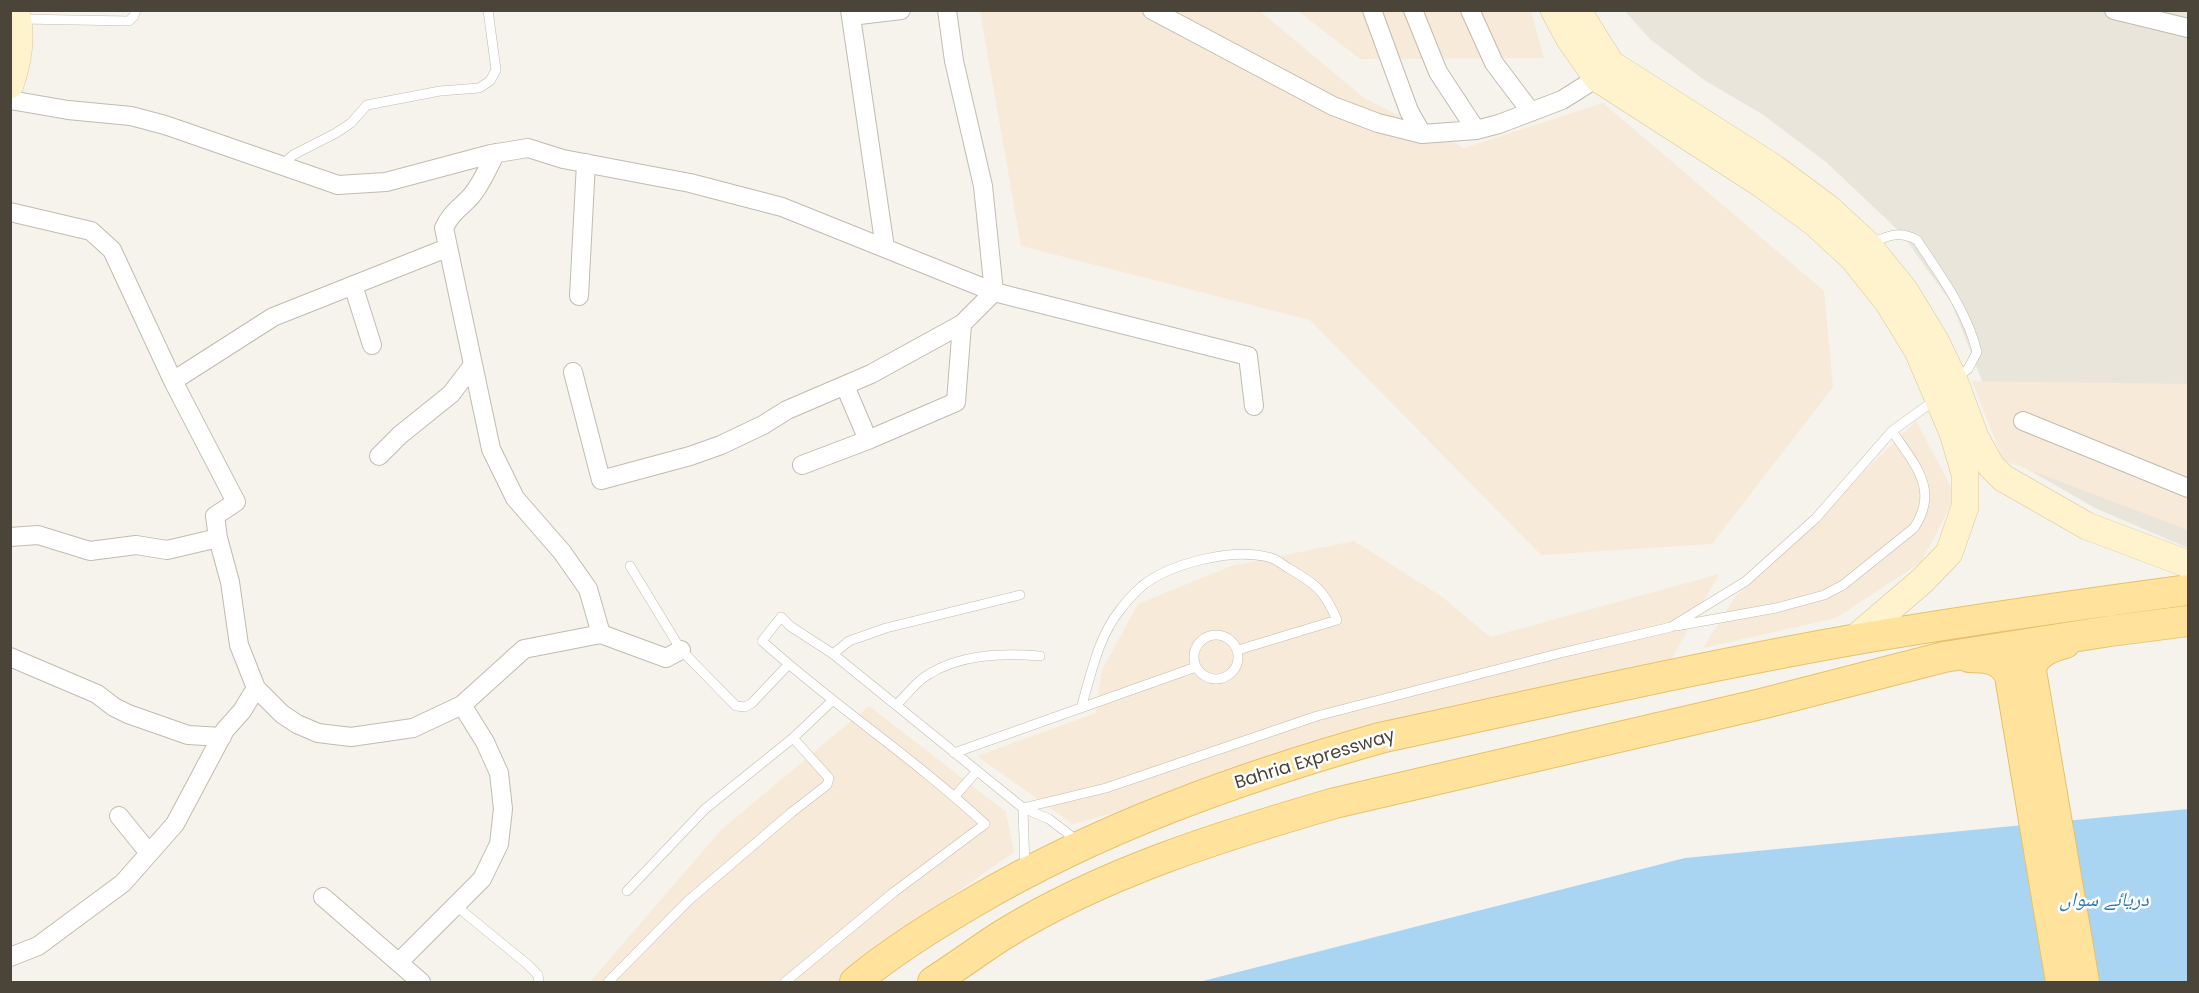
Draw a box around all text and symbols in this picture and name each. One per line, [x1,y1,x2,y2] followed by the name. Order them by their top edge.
[1232,725,1398,795] street label: Bahria Expressway
[2059,889,2149,913] water label: دریائے سواں

